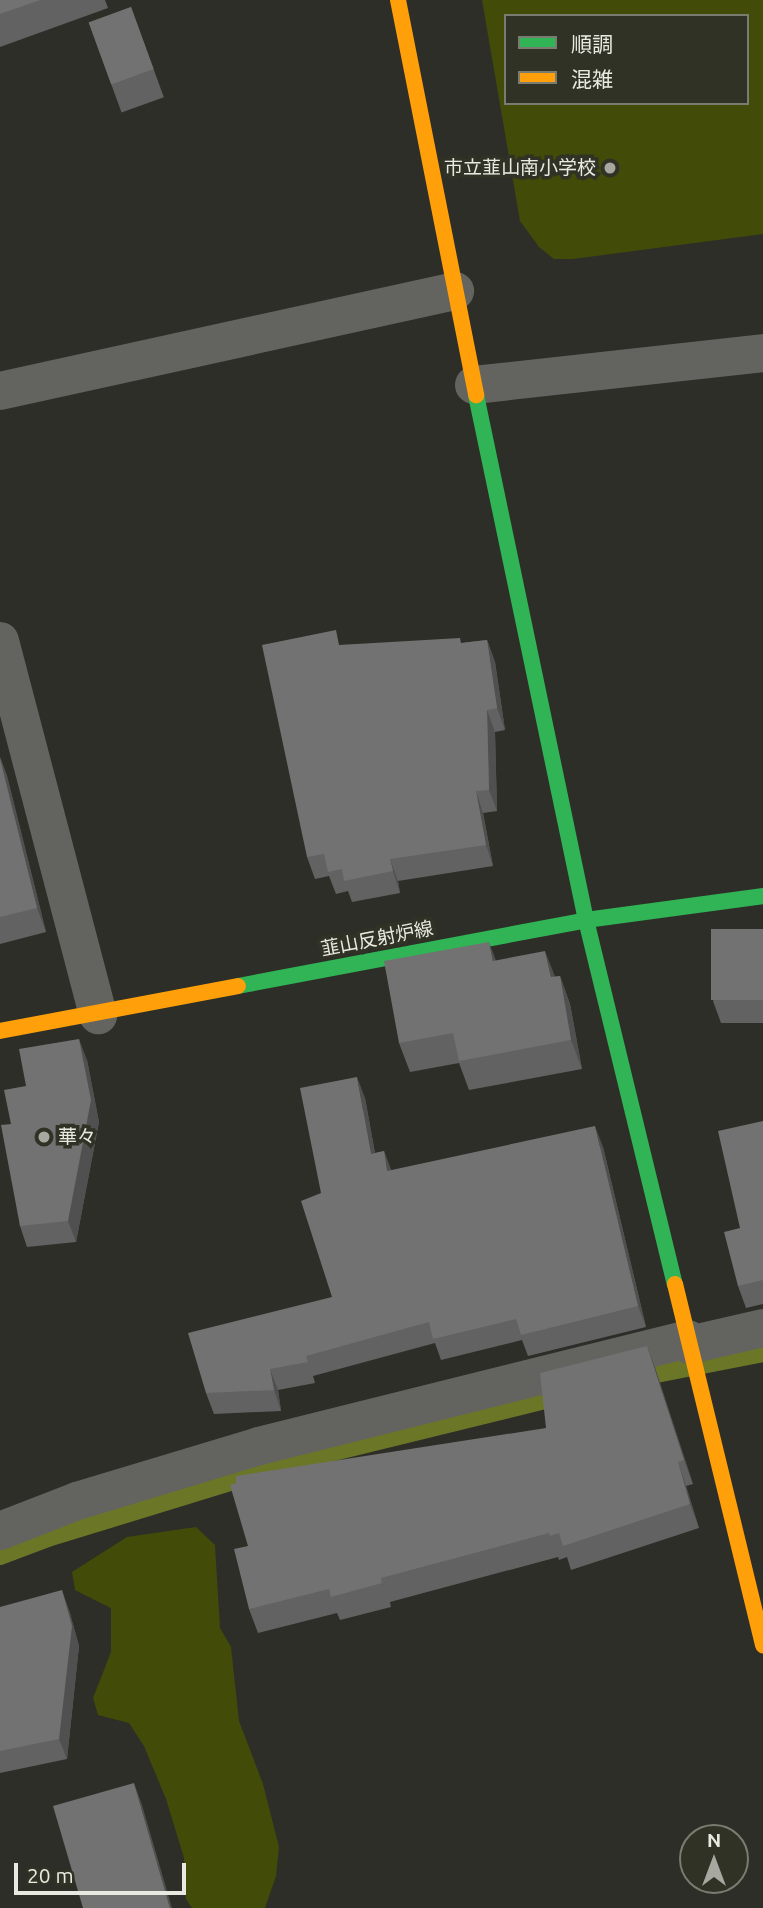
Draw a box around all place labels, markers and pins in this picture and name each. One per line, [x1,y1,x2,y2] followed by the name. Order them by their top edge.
[444,157,596,179] place label: 市立韮山南小学校
[602,160,618,176] marker: 市立韮山南小学校
[58,1126,96,1148] place label: 華々
[36,1129,52,1145] marker: 華々

